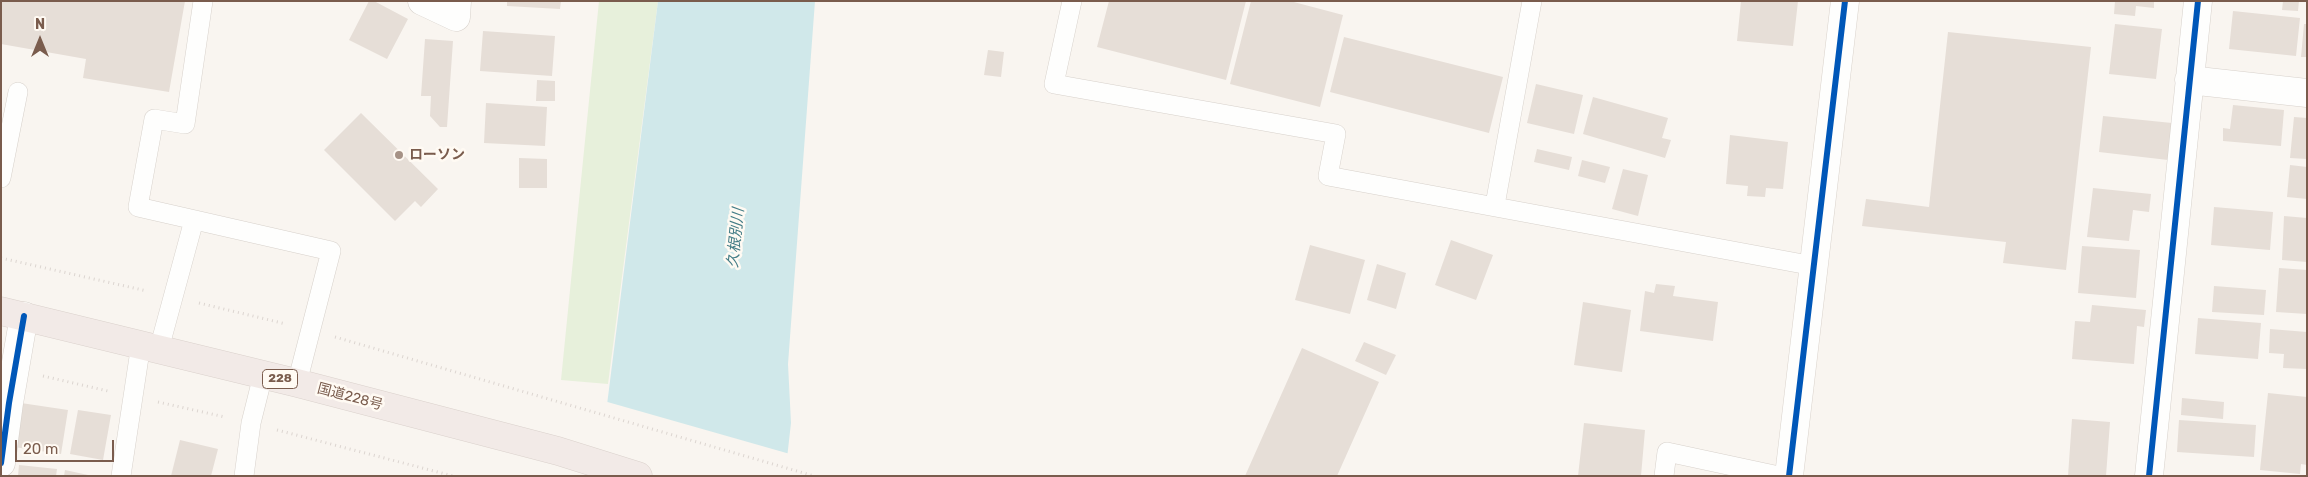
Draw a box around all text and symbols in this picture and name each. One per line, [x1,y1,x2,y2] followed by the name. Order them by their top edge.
[15,15,65,65] north arrow
[35,16,45,33] text: N
[409,147,465,163] place label: ローソン
[393,149,405,161] marker: ローソン
[724,207,748,269] water label: 久根別川
[262,369,298,388] road number: 228
[315,380,385,414] street label: 国道228号
[18,430,116,462] scale bar
[23,440,58,458] text: 20 m

